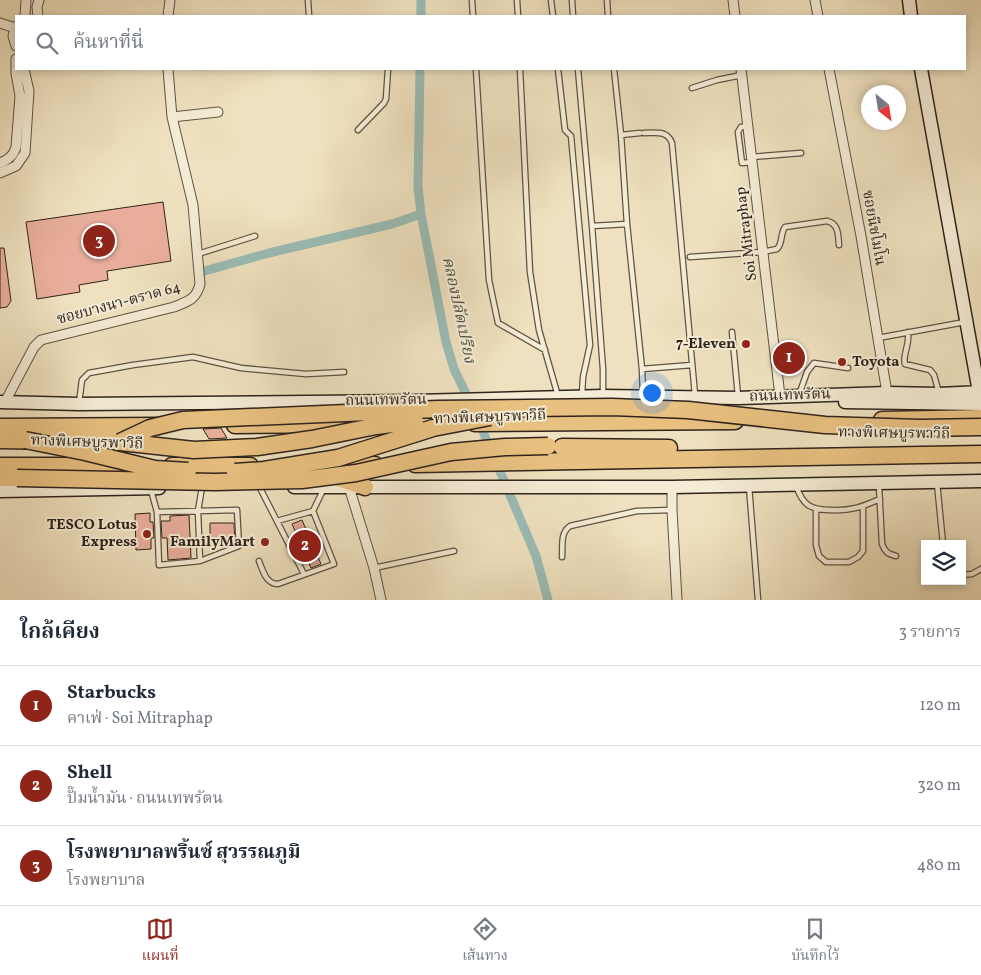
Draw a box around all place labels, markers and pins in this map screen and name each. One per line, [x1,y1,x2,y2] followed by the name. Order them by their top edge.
[83,222,115,260] pin: 3
[676,334,736,355] place label: 7-Eleven
[740,338,752,350] marker: 7-Eleven
[773,339,805,377] pin: 1
[852,352,900,373] place label: Toyota
[836,356,848,368] marker: Toyota
[47,515,137,553] place label: TESCO Lotus Express
[289,527,321,565] pin: 2
[141,528,153,540] marker: TESCO Lotus Express
[170,532,255,553] place label: FamilyMart
[259,536,271,548] marker: FamilyMart

